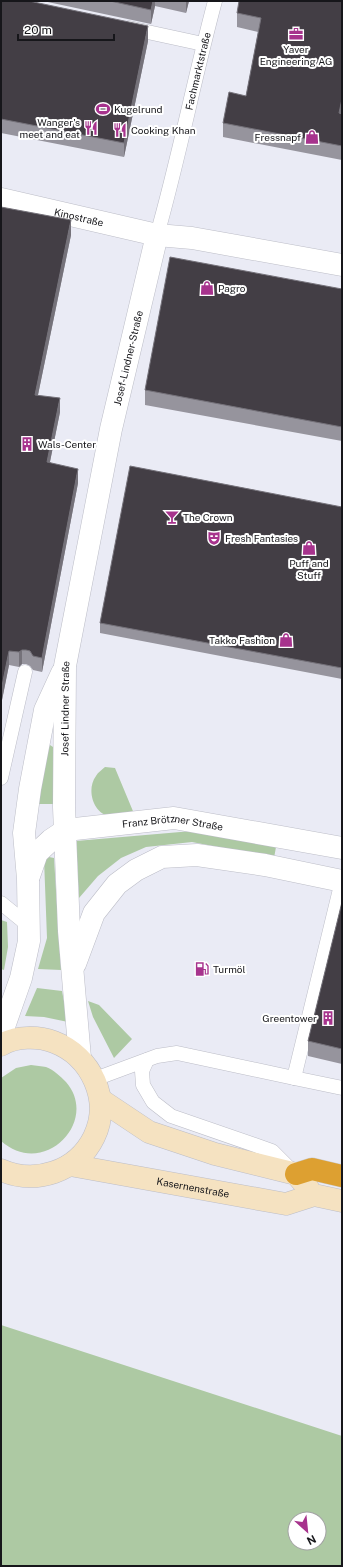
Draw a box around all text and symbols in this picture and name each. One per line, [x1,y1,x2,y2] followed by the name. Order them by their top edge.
[18,16,114,42] scale bar
[24,23,52,37] text: 20 m
[288,26,304,42] office icon: Yaver Engineering AG
[183,30,213,111] street label: Fachmarktstraße
[260,43,332,67] place label: Yaver Engineering AG
[95,101,111,117] sports icon: Kugelrund
[114,103,163,115] place label: Kugelrund
[20,116,80,140] place label: Wanger's meet and eat
[83,120,99,136] restaurant icon: Wanger's meet and eat
[112,122,128,138] restaurant icon: Cooking Khan
[131,124,196,136] place label: Cooking Khan
[304,129,320,145] shop icon: Fressnapf
[254,131,301,143] place label: Fressnapf
[53,205,105,229] street label: Kinostraße
[199,280,215,296] shop icon: Pagro
[218,282,246,294] place label: Pagro
[111,309,145,407] street label: Josef-Lindner-Straße
[19,436,35,452] building icon: Wals-Center
[38,438,96,450] place label: Wals-Center
[164,509,180,525] bar icon: The Crown
[183,511,233,523] place label: The Crown
[206,530,222,546] theatre icon: Fresh Fantasies
[225,532,298,544] place label: Fresh Fantasies
[301,540,317,556] shop icon: Puff and Stuff
[289,557,329,581] place label: Puff and Stuff
[278,632,294,648] shop icon: Takko Fashion
[209,634,275,646] place label: Takko Fashion
[58,659,72,756] street label: Josef Lindner Straße
[122,812,224,833] street label: Franz Brötzner Straße
[194,961,210,977] fuel station icon: Turmöl
[213,963,246,975] place label: Turmöl
[320,1010,336,1026] building icon: Greentower
[262,1012,317,1024] place label: Greentower
[156,1175,231,1200] street label: Kasernenstraße
[287,1511,327,1551] north arrow
[305,1533,318,1547] text: N

